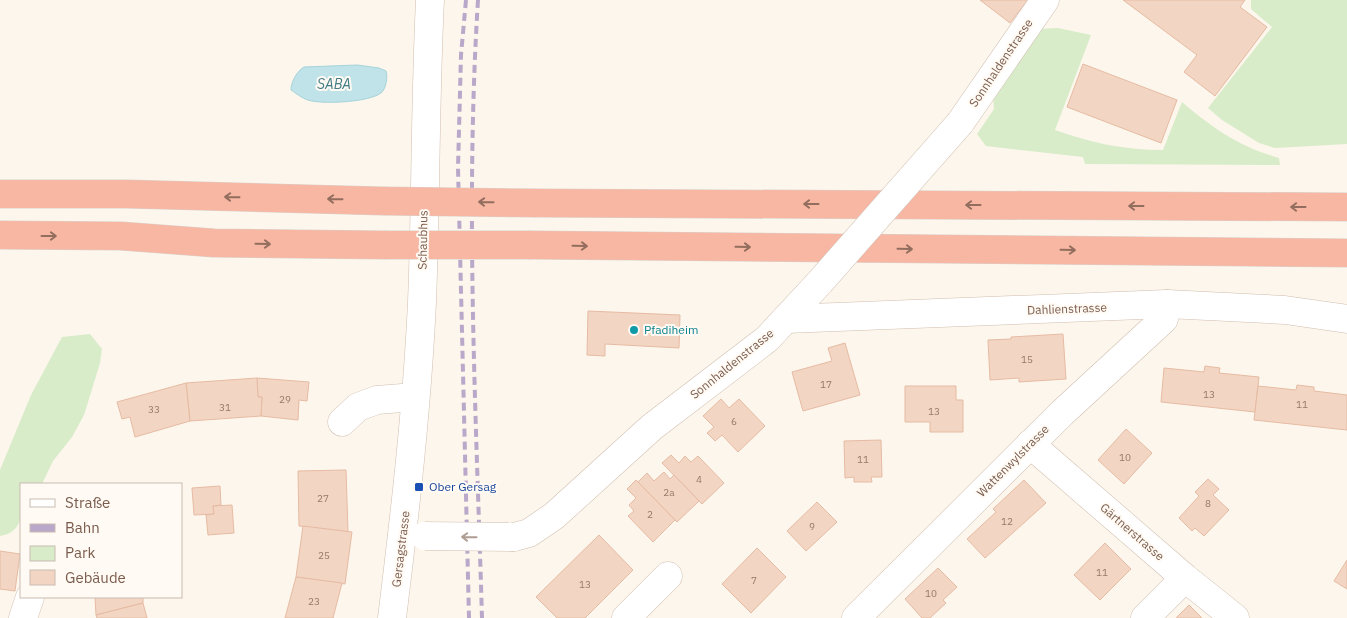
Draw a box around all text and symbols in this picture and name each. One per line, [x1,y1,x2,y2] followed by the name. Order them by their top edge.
[966,15,1036,110] street label: Sonnhaldenstrasse
[317,75,351,93] water label: SABA
[224,192,240,202] one-way arrow
[327,195,343,204] one-way arrow
[479,197,495,207] one-way arrow
[803,199,820,209] one-way arrow
[966,200,982,210] one-way arrow
[1128,201,1144,211] one-way arrow
[1291,202,1307,212] one-way arrow
[414,210,431,270] street label: Schaubhus
[40,231,56,240] one-way arrow
[254,239,270,249] one-way arrow
[572,241,588,251] one-way arrow
[734,242,750,252] one-way arrow
[896,244,913,254] one-way arrow
[1059,246,1075,255] one-way arrow
[1027,300,1108,317] street label: Dahlienstrasse
[644,322,698,337] place label: Pfadiheim
[628,324,640,336] marker: Pfadiheim
[687,325,777,402] street label: Sonnhaldenstrasse
[1021,353,1033,366] house number: 15
[820,378,832,391] house number: 17
[1203,388,1215,401] house number: 13
[279,393,291,406] house number: 29
[1296,398,1308,411] house number: 11
[219,401,231,414] house number: 31
[148,403,160,416] house number: 33
[928,405,940,418] house number: 13
[731,415,737,428] house number: 6
[973,421,1052,500] street label: Wattenwylstrasse
[1119,451,1131,464] house number: 10
[857,453,869,466] house number: 11
[696,473,702,486] house number: 4
[429,479,497,494] place label: Ober Gersag
[413,481,425,493] marker: Ober Gersag
[20,483,182,598] legend
[663,486,675,499] house number: 2a
[317,492,329,505] house number: 27
[65,493,110,512] text: Straße
[1205,497,1211,510] house number: 8
[1097,500,1168,564] street label: Gärtnerstrasse
[647,508,653,521] house number: 2
[388,509,413,588] street label: Gersagstrasse
[1001,515,1013,528] house number: 12
[65,518,100,537] text: Bahn
[809,520,815,533] house number: 9
[462,532,478,542] one-way arrow
[65,543,95,562] text: Park
[318,549,330,562] house number: 25
[1096,566,1108,579] house number: 11
[65,568,126,587] text: Gebäude
[751,574,757,587] house number: 7
[579,578,591,591] house number: 13
[925,587,937,600] house number: 10
[308,595,320,608] house number: 23

